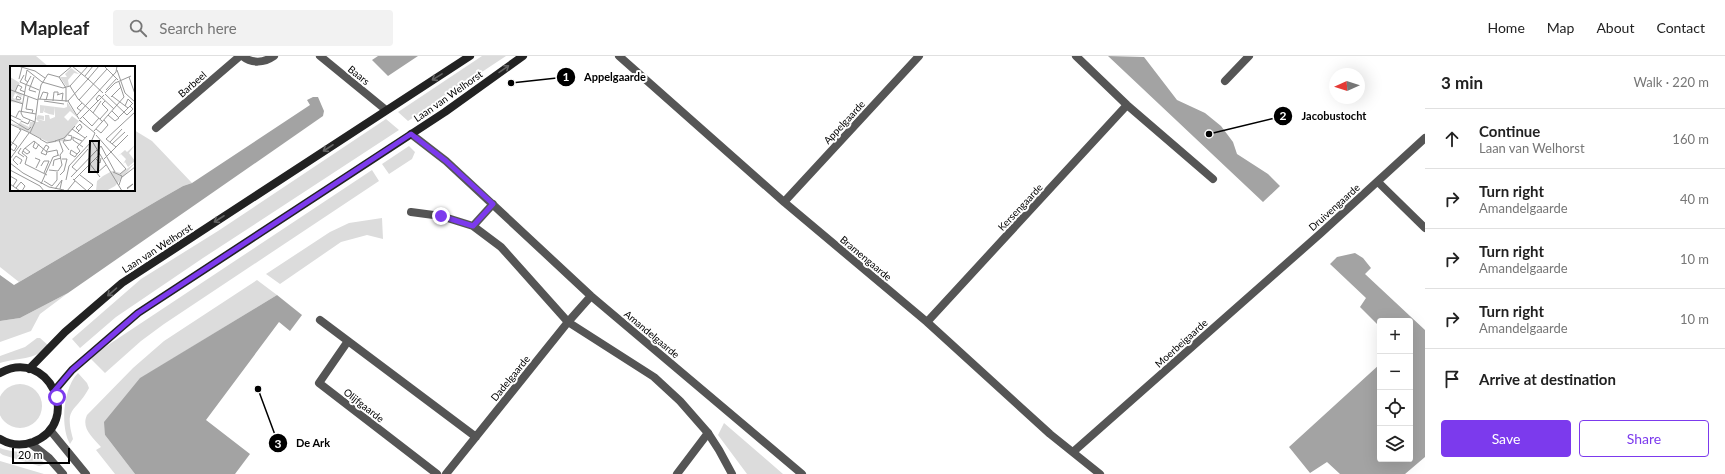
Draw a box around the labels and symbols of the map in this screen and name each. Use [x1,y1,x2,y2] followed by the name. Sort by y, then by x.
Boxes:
[346,63,372,87] street label: Baars
[498,65,509,73] one-way arrow
[10,66,135,191] inset map
[556,66,654,89] callout: Appelgaarde
[175,68,209,100] street label: Barbeel
[411,68,485,124] street label: Laan van Welhorst
[1329,68,1365,104] north arrow
[563,69,570,84] text: 1
[583,70,646,83] text: Appelgaarde
[432,73,443,81] one-way arrow
[821,98,867,146] street label: Appelgaarde
[1273,105,1374,128] callout: Jacobustocht
[1280,108,1287,123] text: 2
[1302,109,1367,122] text: Jacobustocht
[323,144,334,152] one-way arrow
[995,181,1045,233] street label: Kersengaarde
[1306,181,1362,233] street label: Druivengaarde
[432,207,450,225] route end
[214,215,225,223] one-way arrow
[120,221,195,275] street label: Laan van Welhorst
[838,233,894,283] street label: Bramengaarde
[107,287,117,296] one-way arrow
[622,307,682,361] street label: Amandelgaarde
[1152,316,1210,370] street label: Moerbeigaarde
[488,353,532,403] street label: Dadelgaarde
[341,385,387,425] street label: Olijfgaarde
[48,388,66,406] route start
[268,432,339,455] callout: De Ark
[275,436,282,451] text: 3
[296,436,330,449] text: De Ark
[12,446,70,465] scale bar

